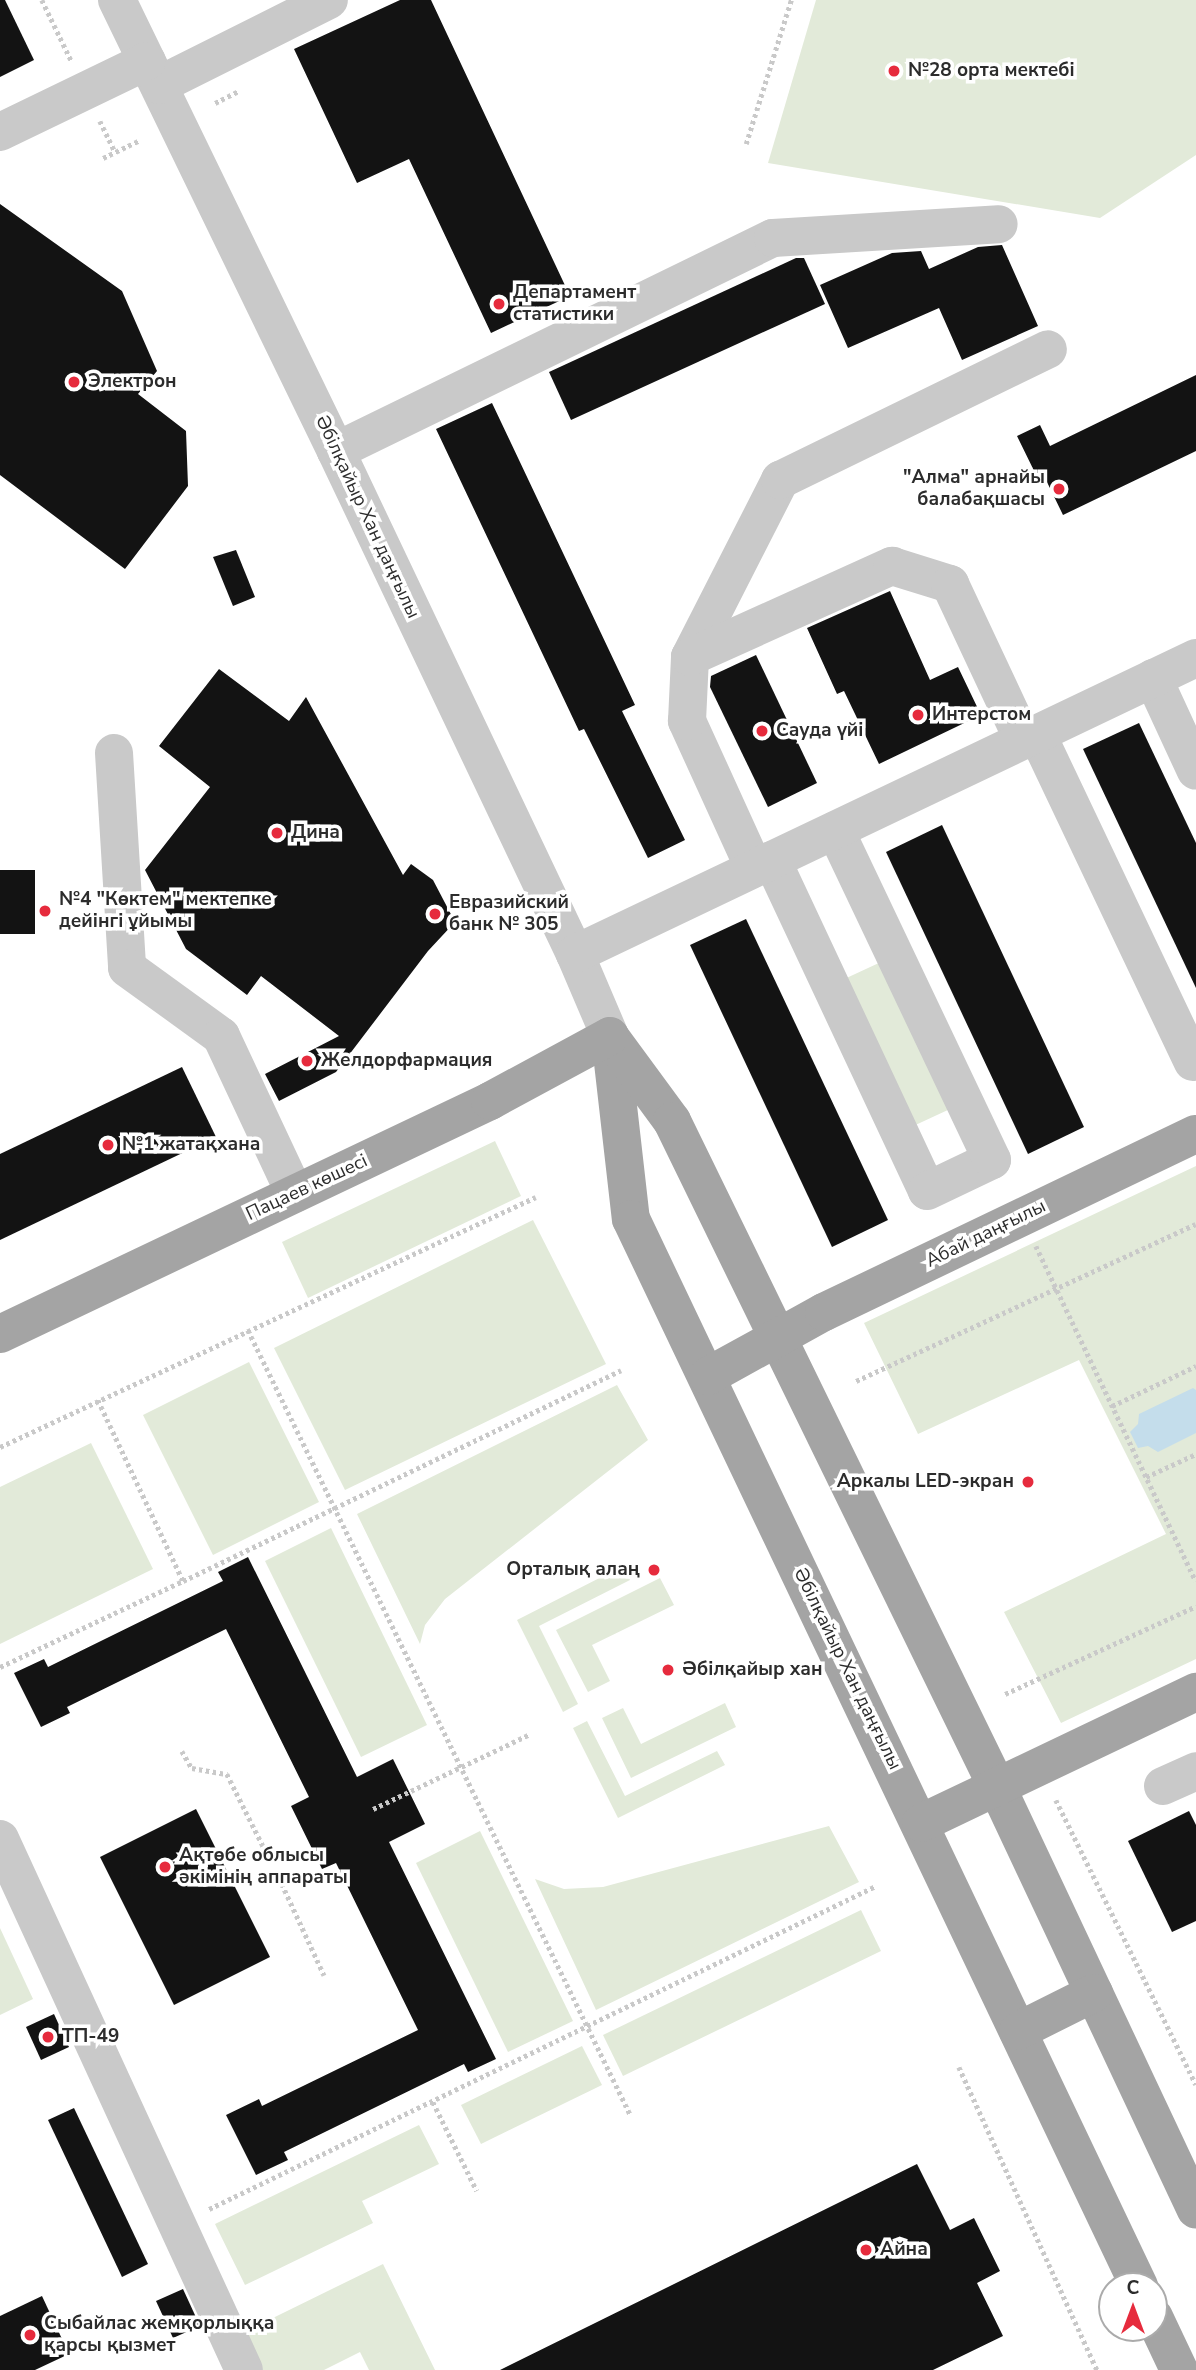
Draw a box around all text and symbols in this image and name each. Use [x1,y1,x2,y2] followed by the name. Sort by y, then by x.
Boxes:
[908,60,1075,82] place label: №28 орта мектебі
[886,63,902,79] marker: №28 орта мектебі
[513,282,636,326] place label: Департамент статистики
[491,296,507,312] marker: Департамент статистики
[88,371,177,393] place label: Электрон
[66,374,82,390] marker: Электрон
[310,412,424,622] street label: Әбілқайыр Хан даңғылы
[903,467,1045,511] place label: "Алма" арнайы балабақшасы
[1051,481,1067,497] marker: "Алма" арнайы балабақшасы
[932,704,1031,726] place label: Интерстом
[910,707,926,723] marker: Интерстом
[776,720,863,742] place label: Сауда үйі
[754,723,770,739] marker: Сауда үйі
[291,822,340,844] place label: Дина
[269,825,285,841] marker: Дина
[59,889,272,933] place label: №4 "Көктем" мектепке дейінгі ұйымы
[449,892,569,936] place label: Евразийский банк № 305
[37,903,53,919] marker: №4 "Көктем" мектепке дейінгі ұйымы
[427,906,443,922] marker: Евразийский банк № 305
[321,1050,493,1072] place label: Желдорфармация
[299,1053,315,1069] marker: Желдорфармация
[122,1134,260,1156] place label: №1 жатақхана
[100,1137,116,1153] marker: №1 жатақхана
[243,1150,371,1226] street label: Пацаев көшесі
[922,1195,1050,1273] street label: Абай даңғылы
[837,1471,1014,1493] place label: Аркалы LED-экран
[1020,1474,1036,1490] marker: Аркалы LED-экран
[506,1559,640,1581] place label: Орталық алаң
[646,1562,662,1578] marker: Орталық алаң
[788,1564,906,1774] street label: Әбілқайыр Хан даңғылы
[682,1659,822,1681] place label: Әбілқайыр хан
[660,1662,676,1678] marker: Әбілқайыр хан
[179,1845,348,1889] place label: Ақтөбе облысы әкімінің аппараты
[157,1859,173,1875] marker: Ақтөбе облысы әкімінің аппараты
[62,2026,119,2048] place label: ТП-49
[40,2029,56,2045] marker: ТП-49
[880,2239,928,2261] place label: Айна
[858,2242,874,2258] marker: Айна
[1098,2272,1168,2342] north arrow
[1127,2275,1139,2301] text: С
[44,2313,274,2357] place label: Сыбайлас жемқорлыққа қарсы қызмет
[22,2327,38,2343] marker: Сыбайлас жемқорлыққа қарсы қызмет

